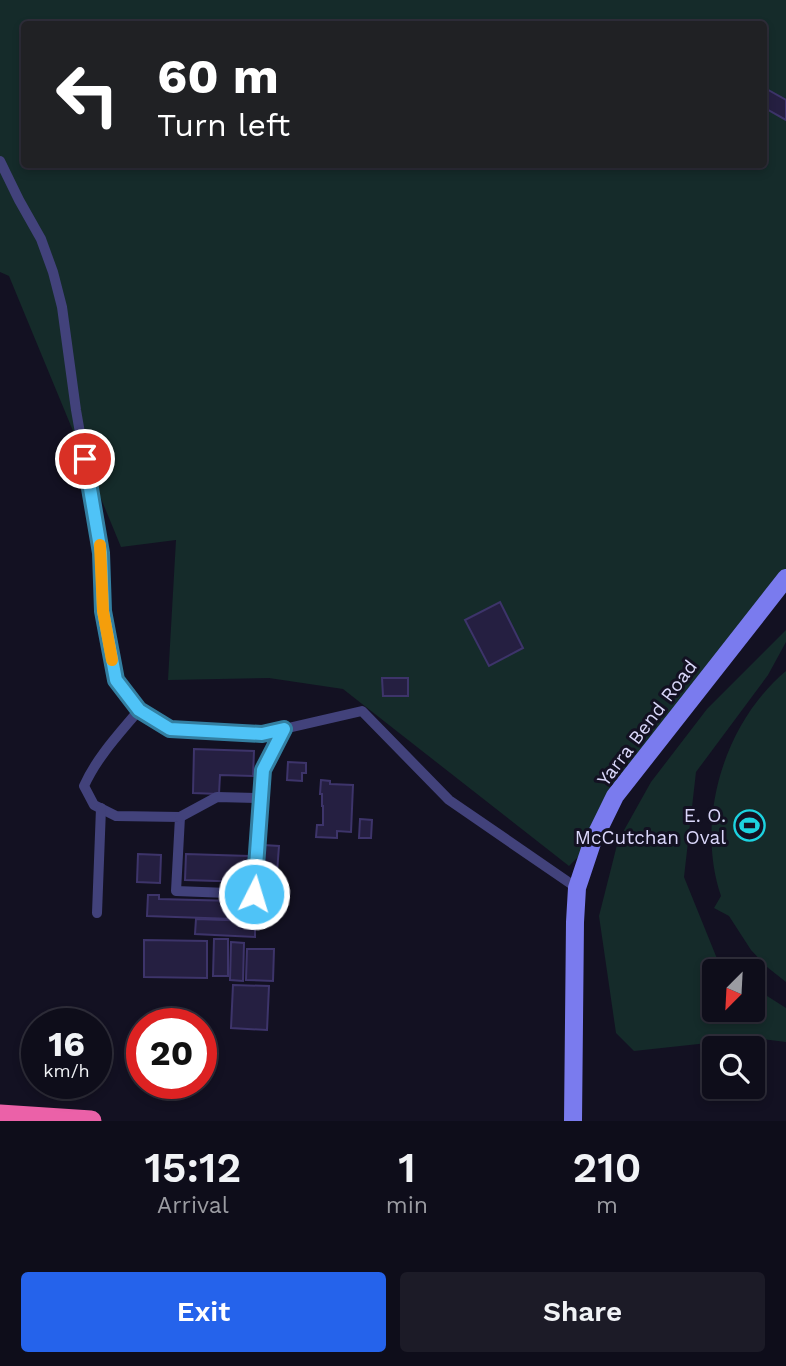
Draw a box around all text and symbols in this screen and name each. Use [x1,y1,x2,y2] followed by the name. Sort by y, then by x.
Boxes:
[157,47,279,105] text: 60 m
[42,49,133,140] icon: left
[157,106,290,144] text: Turn left
[55,429,115,489] pin
[66,440,104,478] icon: arrive
[592,655,702,791] street label: Yarra Bend Road
[575,804,726,849] place label: E. O. McCutchan Oval
[732,809,766,843] sports icon: E. O. McCutchan Oval
[217,857,291,931] position arrow
[702,959,765,1022] north arrow
[702,959,765,1099] map controls
[126,1008,217,1099] speed limit sign: 20
[48,1023,85,1065] text: 16
[702,1036,765,1099] button: search
[43,1060,90,1081] text: km/h
[144,1143,241,1192] text: 15:12
[398,1143,416,1192] text: 1
[573,1143,642,1192] text: 210
[157,1192,229,1219] text: Arrival
[386,1192,428,1219] text: min
[596,1192,618,1219] text: m
[21,1272,386,1352] button: Exit
[400,1272,765,1352] button: Share

